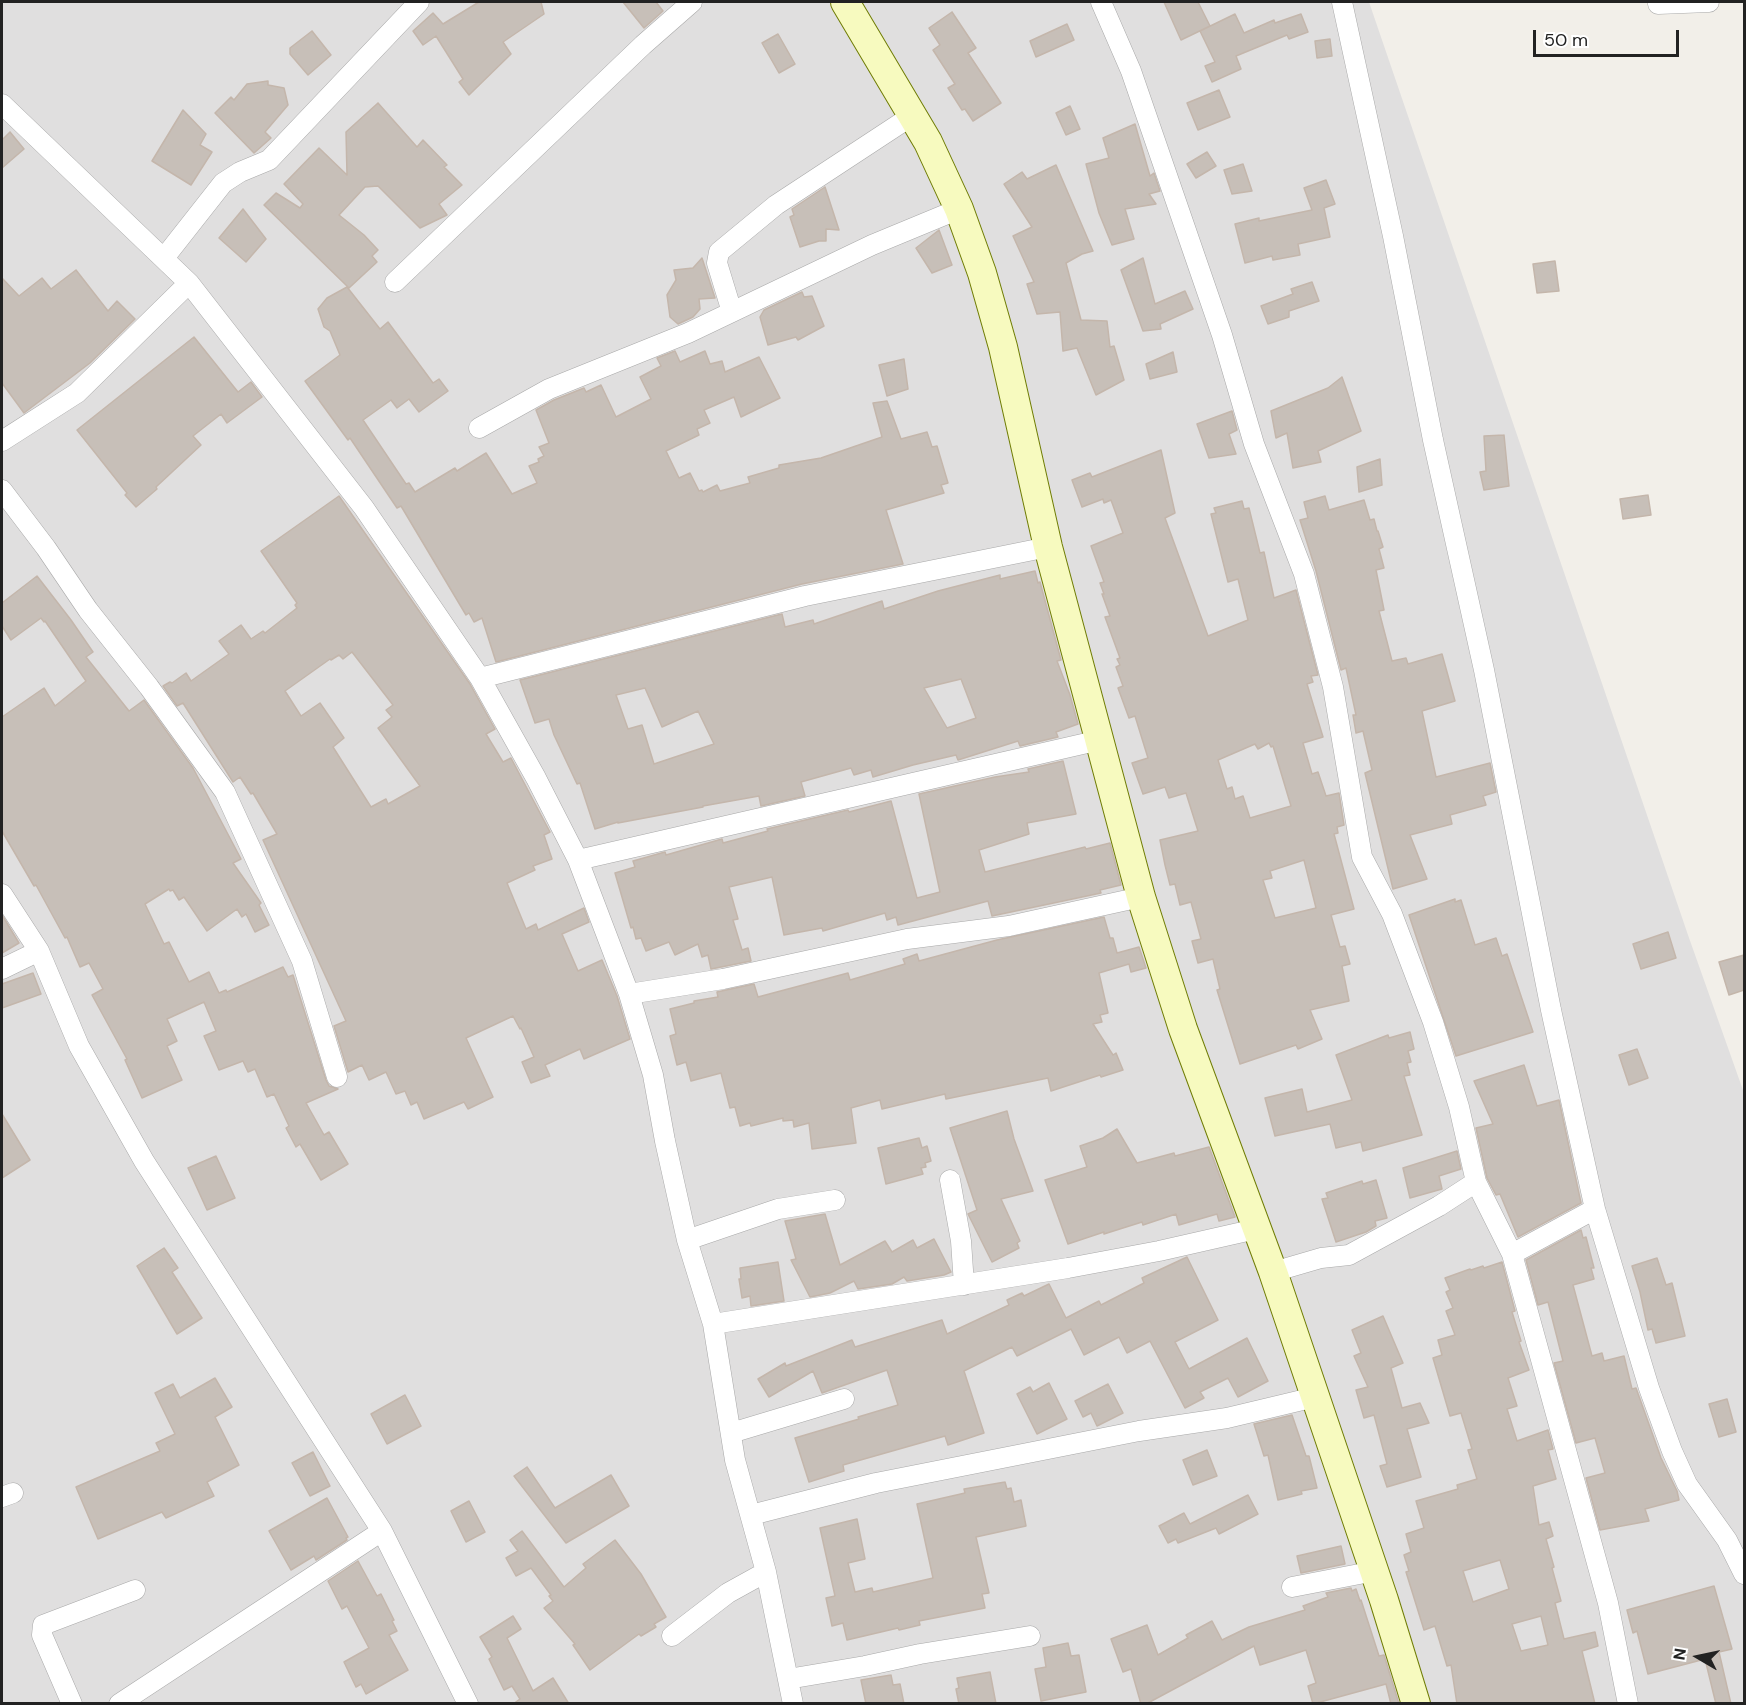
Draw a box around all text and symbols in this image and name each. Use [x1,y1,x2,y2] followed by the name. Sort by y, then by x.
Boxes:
[1536,18,1682,56] scale bar
[1544,28,1588,52] text: 50 m
[1668,1627,1728,1687] north arrow
[1668,1647,1691,1662] text: N

